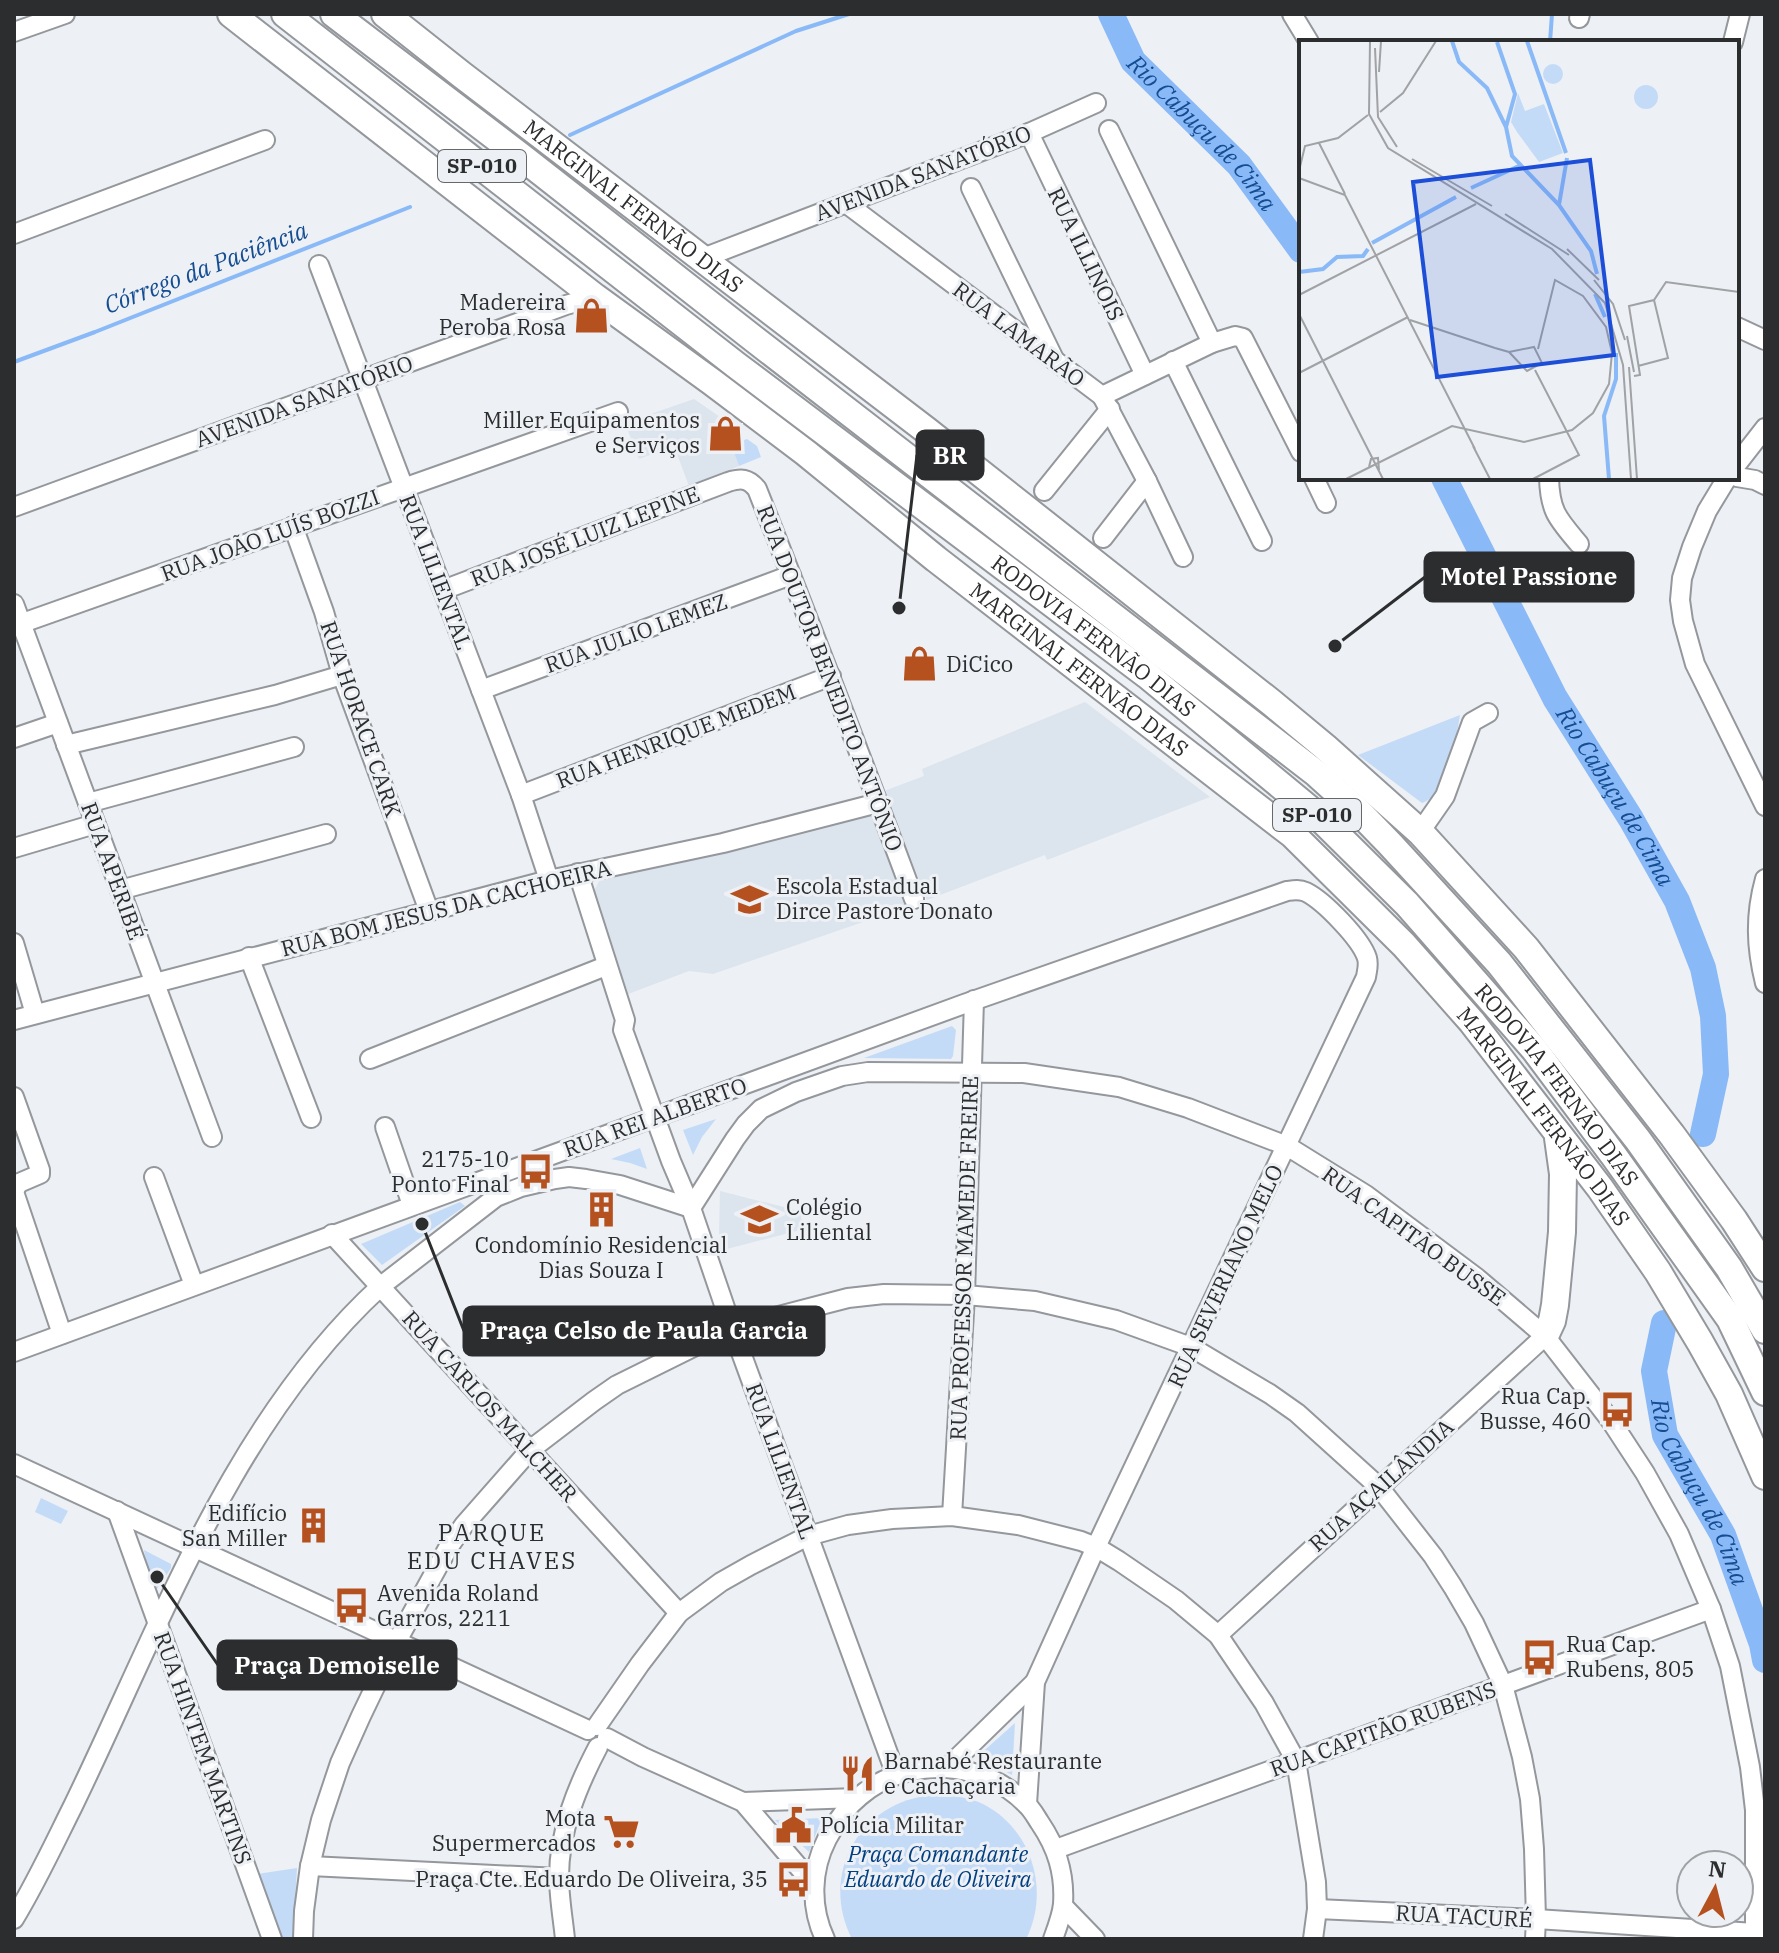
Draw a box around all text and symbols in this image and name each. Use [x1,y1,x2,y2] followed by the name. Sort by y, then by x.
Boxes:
[1299,40,1739,480] inset map
[1120,47,1285,217] water label: Rio Cabuçu de Cima
[518,113,749,299] street label: MARGINAL FERNÃO DIAS
[811,118,1035,227] street label: AVENIDA SANATÓRIO
[438,150,526,182] road number: SP-010
[1042,182,1131,325] street label: RUA ILLINOIS
[99,213,312,321] water label: Córrego da Paciência
[947,274,1091,393] street label: RUA LAMARÃO
[439,287,566,341] place label: Madereira Peroba Rosa
[573,296,611,334] shop icon: Madereira Peroba Rosa
[191,348,417,453] street label: AVENIDA SANATÓRIO
[483,405,700,459] place label: Miller Equipamentos e Serviços
[707,414,745,452] shop icon: Miller Equipamentos e Serviços
[917,431,983,479] callout: BR
[933,439,968,471] text: BR
[466,478,704,593] street label: RUA JOSÉ LUIZ LEPINE
[157,481,383,588] street label: RUA JOÃO LUÍS BOZZI
[394,490,479,654] street label: RUA LILIENTAL
[751,501,910,855] street label: RUA DOUTOR BENEDITO ANTÔNIO
[986,548,1202,723] street label: RODOVIA FERNÃO DIAS
[1425,553,1633,601] callout: Motel Passione
[1441,560,1617,592] text: Motel Passione
[964,576,1195,763] street label: MARGINAL FERNÃO DIAS
[540,586,731,679] street label: RUA JULIO LEMEZ
[314,617,409,821] street label: RUA HORACE CARK
[901,645,939,683] shop icon: DiCico
[946,649,1013,678] place label: DiCico
[552,676,800,795] street label: RUA HENRIQUE MEDEM
[1549,699,1683,892] water label: Rio Cabuçu de Cima
[75,798,152,944] street label: RUA APERIBÉ
[1273,799,1361,831] road number: SP-010
[278,852,614,963] street label: RUA BOM JESUS DA CACHOEIRA
[776,871,993,925] place label: Escola Estadual Dirce Pastore Donato
[731,880,769,918] school or university icon: Escola Estadual Dirce Pastore Donato
[1469,977,1646,1191] street label: RODOVIA FERNÃO DIAS
[1451,1000,1637,1232] street label: MARGINAL FERNÃO DIAS
[559,1070,751,1163] street label: RUA REI ALBERTO
[943,1075,984,1441] street label: RUA PROFESSOR MAMEDE FREIRE
[391,1144,509,1198] place label: 2175-10 Ponto Final
[516,1153,554,1191] bus stop icon: 2175-10 Ponto Final
[1160,1159,1289,1392] street label: RUA SEVERIANO MELO
[1317,1159,1512,1312] street label: RUA CAPITÃO BUSSE
[582,1190,620,1228] building icon: Condomínio Residencial Dias Souza I
[786,1192,872,1246] place label: Colégio Liliental
[741,1201,779,1239] school or university icon: Colégio Liliental
[475,1230,727,1284] place label: Condomínio Residencial Dias Souza I
[397,1304,584,1508] street label: RUA CARLOS MALCHER
[464,1307,824,1355] callout: Praça Celso de Paula Garcia
[480,1314,808,1346] text: Praça Celso de Paula Garcia
[740,1379,823,1543] street label: RUA LILIENTAL
[1480,1381,1591,1435] place label: Rua Cap. Busse, 460
[1598,1390,1636,1428] bus stop icon: Rua Cap. Busse, 460
[1644,1395,1757,1590] water label: Rio Cabuçu de Cima
[1302,1412,1459,1557] street label: RUA AÇAILÂNDIA
[182,1498,287,1552] place label: Edifício San Miller
[294,1507,332,1545] building icon: Edifício San Miller
[407,1516,577,1576] district label: PARQUE EDU CHAVES
[377,1578,539,1632] place label: Avenida Roland Garros, 2211
[332,1587,370,1625] bus stop icon: Avenida Roland Garros, 2211
[148,1627,259,1868] street label: RUA HINTEM MARTINS
[1566,1629,1694,1683] place label: Rua Cap. Rubens, 805
[1521,1638,1559,1676] bus stop icon: Rua Cap. Rubens, 805
[218,1641,456,1689] callout: Praça Demoiselle
[234,1649,440,1681] text: Praça Demoiselle
[1266,1674,1500,1783] street label: RUA CAPITÃO RUBENS
[884,1746,1102,1800] place label: Barnabé Restaurante e Cachaçaria
[839,1755,877,1793] restaurant icon: Barnabé Restaurante e Cachaçaria
[432,1803,596,1857] place label: Mota Supermercados
[775,1806,813,1844] public building icon: Polícia Militar
[820,1810,964,1839] place label: Polícia Militar
[603,1812,641,1850] supermarket icon: Mota Supermercados
[843,1839,1032,1893] park label: Praça Comandante Eduardo de Oliveira
[1675,1849,1755,1929] north arrow
[1707,1853,1728,1884] text: N
[775,1860,813,1898] bus stop icon: Praça Cte. Eduardo De Oliveira, 35
[415,1864,768,1893] place label: Praça Cte. Eduardo De Oliveira, 35
[1395,1897,1533,1934] street label: RUA TACURÉ

